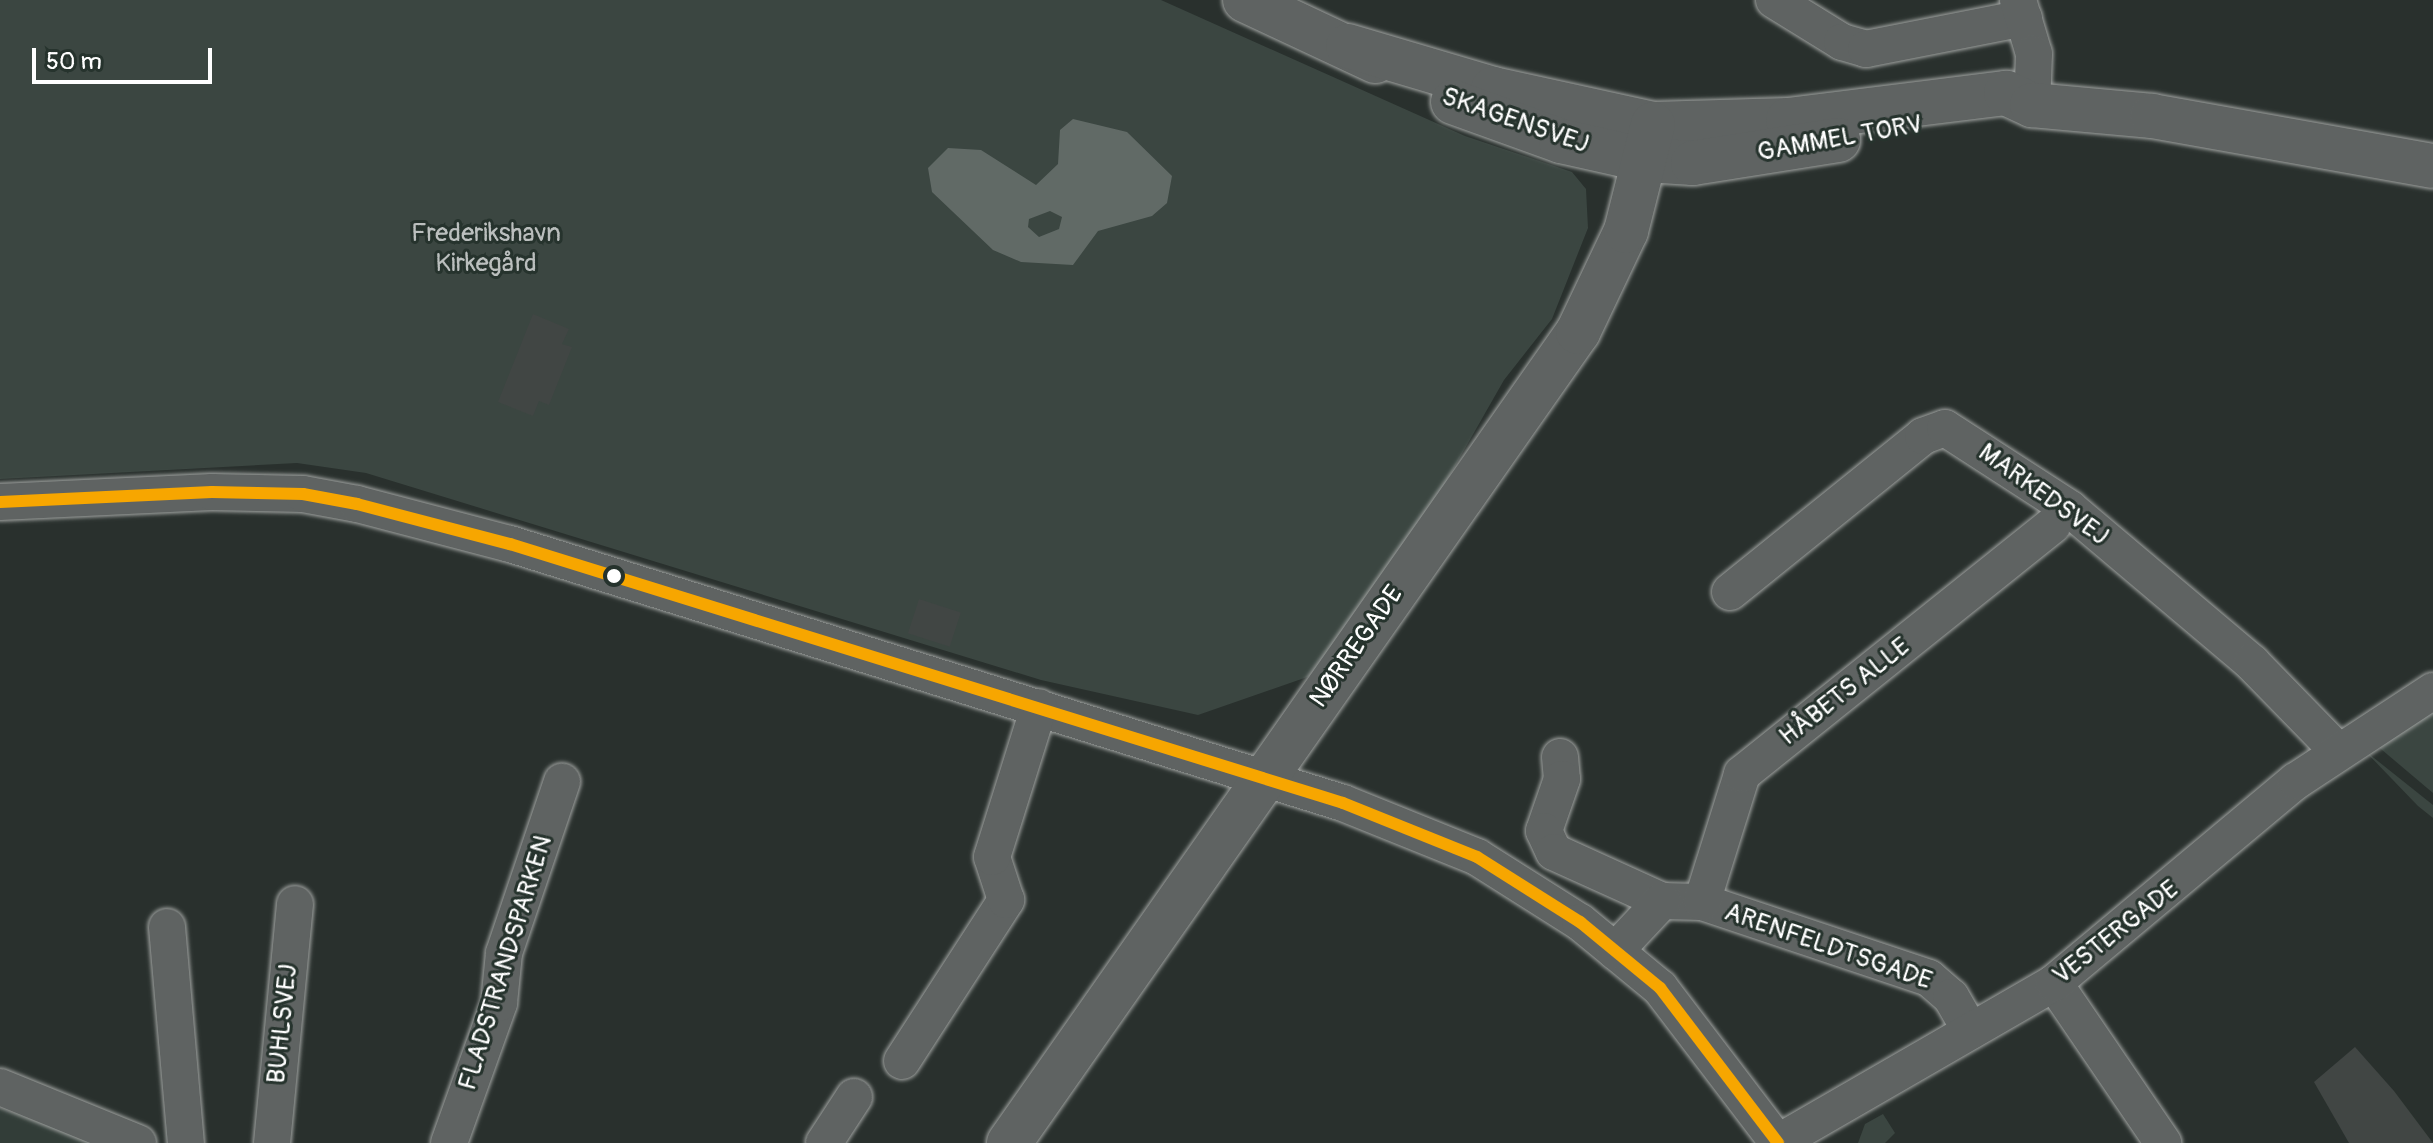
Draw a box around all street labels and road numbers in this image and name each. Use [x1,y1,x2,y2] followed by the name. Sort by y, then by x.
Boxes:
[1437,81,1593,161] street label: SKAGENSVEJ
[1755,109,1925,169] street label: GAMMEL TORV
[1972,437,2114,553] street label: MARKEDSVEJ
[1304,580,1410,714] street label: NØRREGADE
[1773,631,1917,753] street label: HÅBETS ALLE
[452,832,560,1094] street label: FLADSTRANDSPARKEN
[2047,874,2185,992] street label: VESTERGADE
[1720,897,1936,997] street label: ARENFELDTSGADE
[261,963,305,1085] street label: BUHLSVEJ

